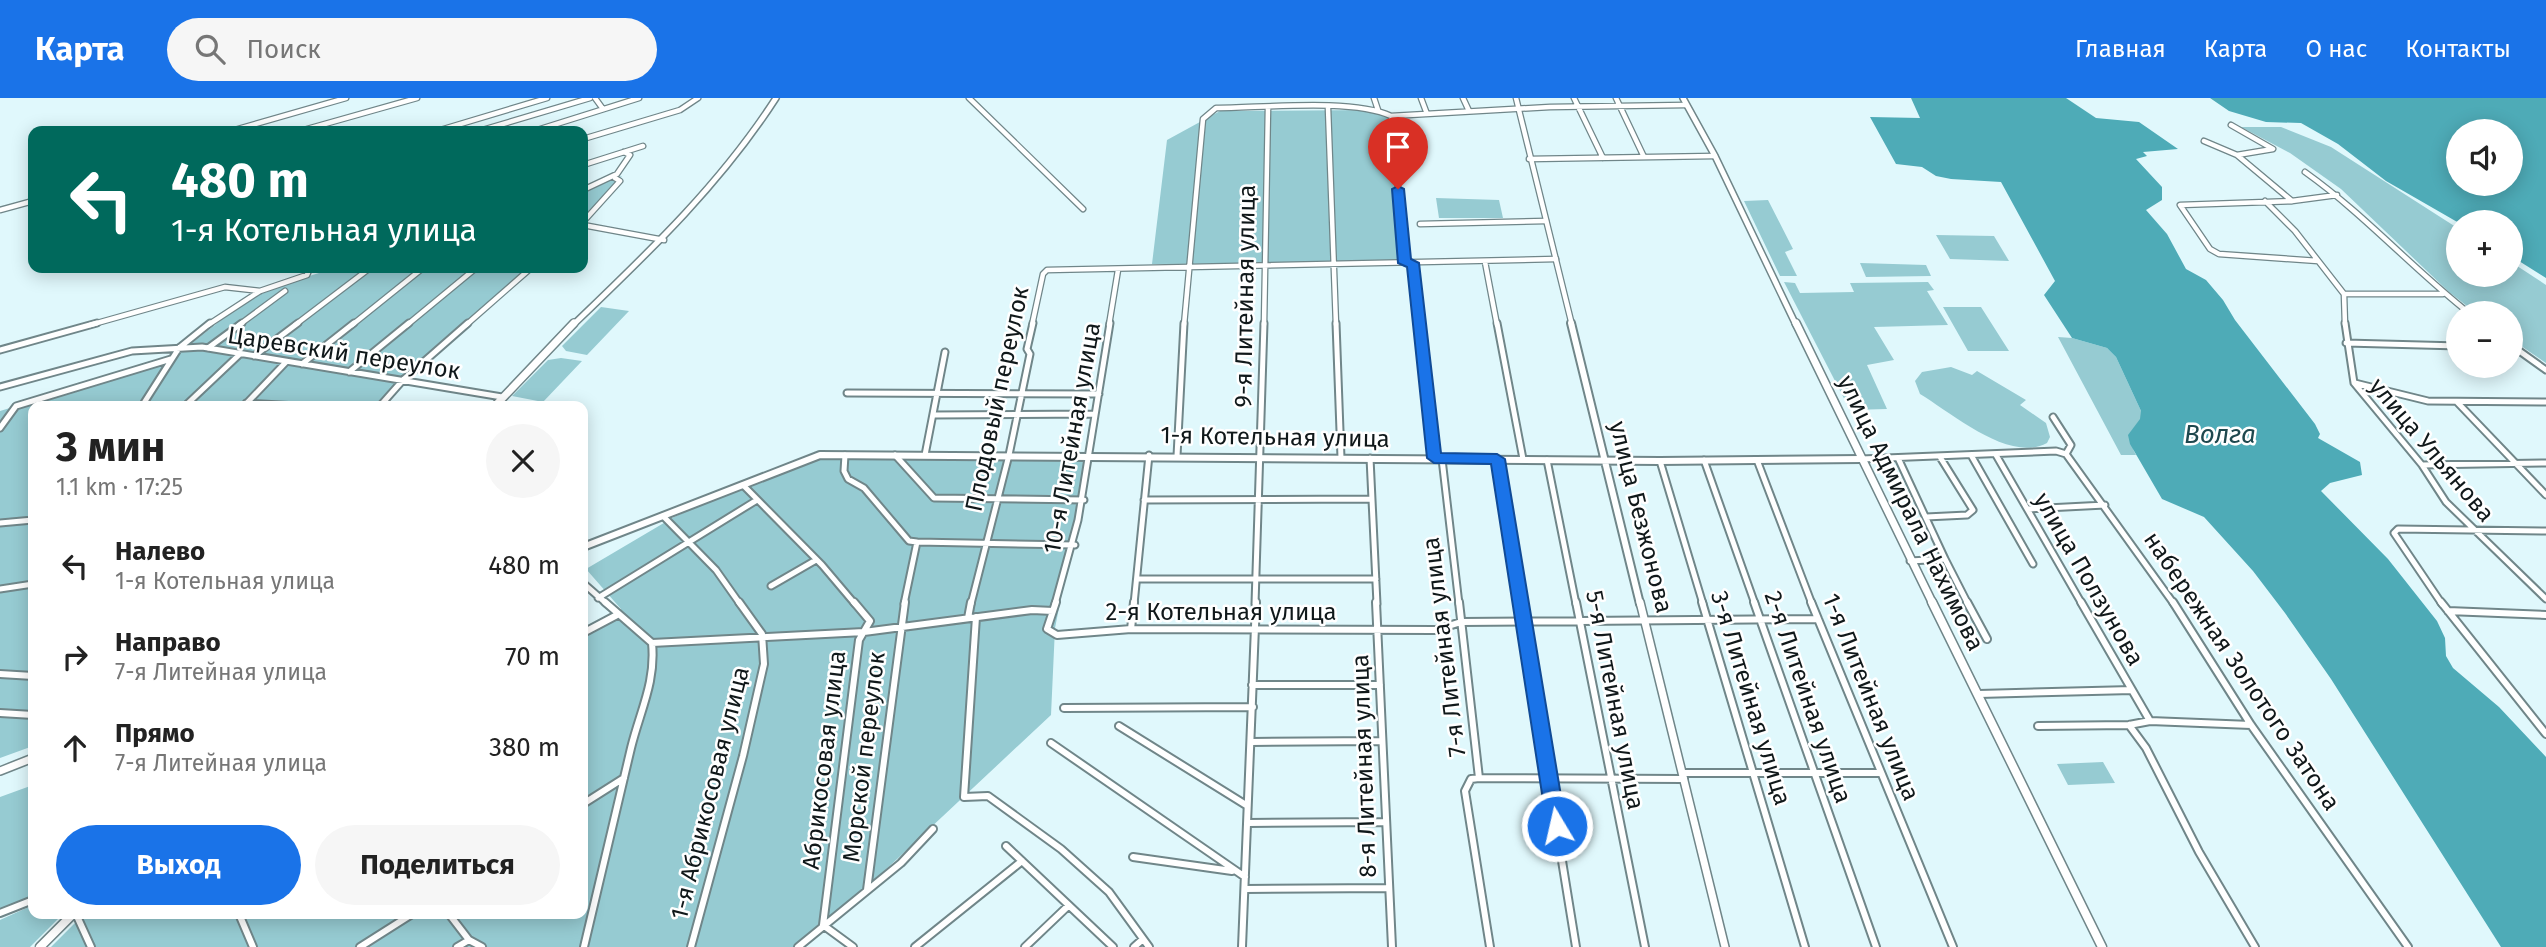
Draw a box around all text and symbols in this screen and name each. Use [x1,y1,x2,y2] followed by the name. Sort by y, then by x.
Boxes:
[167,18,657,81] search box
[35,29,125,69] text: Карта
[191,30,229,68] icon: search
[247,34,321,65] text: Поиск
[2075,35,2166,63] text: Главная
[2204,35,2267,63] text: Карта
[2305,35,2367,63] text: О нас
[2405,35,2511,63] text: Контакты
[1368,117,1428,189] pin
[2446,119,2523,378] map controls
[2446,119,2523,196] button: sound
[1379,128,1417,166] icon: arrive
[171,151,309,210] text: 480 m
[56,154,147,245] icon: left
[1229,184,1261,408] street label: 9-я Литейная улица
[2446,210,2523,287] button: +
[171,211,477,249] text: 1-я Котельная улица
[959,283,1035,514] street label: Плодовый переулок
[2446,301,2523,378] button: −
[1038,320,1106,556] street label: 10-я Литейная улица
[226,321,463,385] street label: Царевский переулок
[1832,371,1990,655] street label: улица Адмирала Нахимова
[2364,372,2500,528] street label: улица Ульянова
[1604,418,1678,616] street label: улица Безжонова
[2184,419,2256,450] water label: Волга
[1160,421,1390,453] street label: 1-я Котельная улица
[56,422,165,472] text: 3 мин
[486,424,560,498] button: close
[56,473,183,501] text: 1.1 km · 17:25
[2028,488,2150,670] street label: улица Ползунова
[2138,526,2346,816] street label: набережная Золотого Затона
[115,536,205,567] text: Налево
[1417,536,1471,758] street label: 7-я Литейная улица
[56,547,94,585] icon: left
[488,550,560,581] text: 480 m
[115,567,335,595] text: 1-я Котельная улица
[1759,587,1857,807] street label: 2-я Литейная улица
[1580,588,1650,812] street label: 5-я Литейная улица
[1705,588,1797,808] street label: 3-я Литейная улица
[1817,589,1925,805] street label: 1-я Литейная улица
[1106,598,1337,626] street label: 2-я Котельная улица
[115,627,221,658] text: Направо
[56,638,94,676] icon: right
[505,641,560,672] text: 70 m
[797,649,851,871] street label: Абрикосовая улица
[837,650,891,864] street label: Морской переулок
[1346,654,1382,878] street label: 8-я Литейная улица
[115,658,327,686] text: 7-я Литейная улица
[665,664,755,922] street label: 1-я Абрикосовая улица
[115,718,195,749] text: Прямо
[56,729,94,767] icon: ahead
[489,732,560,763] text: 380 m
[115,749,327,777] text: 7-я Литейная улица
[1520,789,1594,863] position arrow
[56,825,301,905] button: Выход
[315,825,560,905] button: Поделиться

